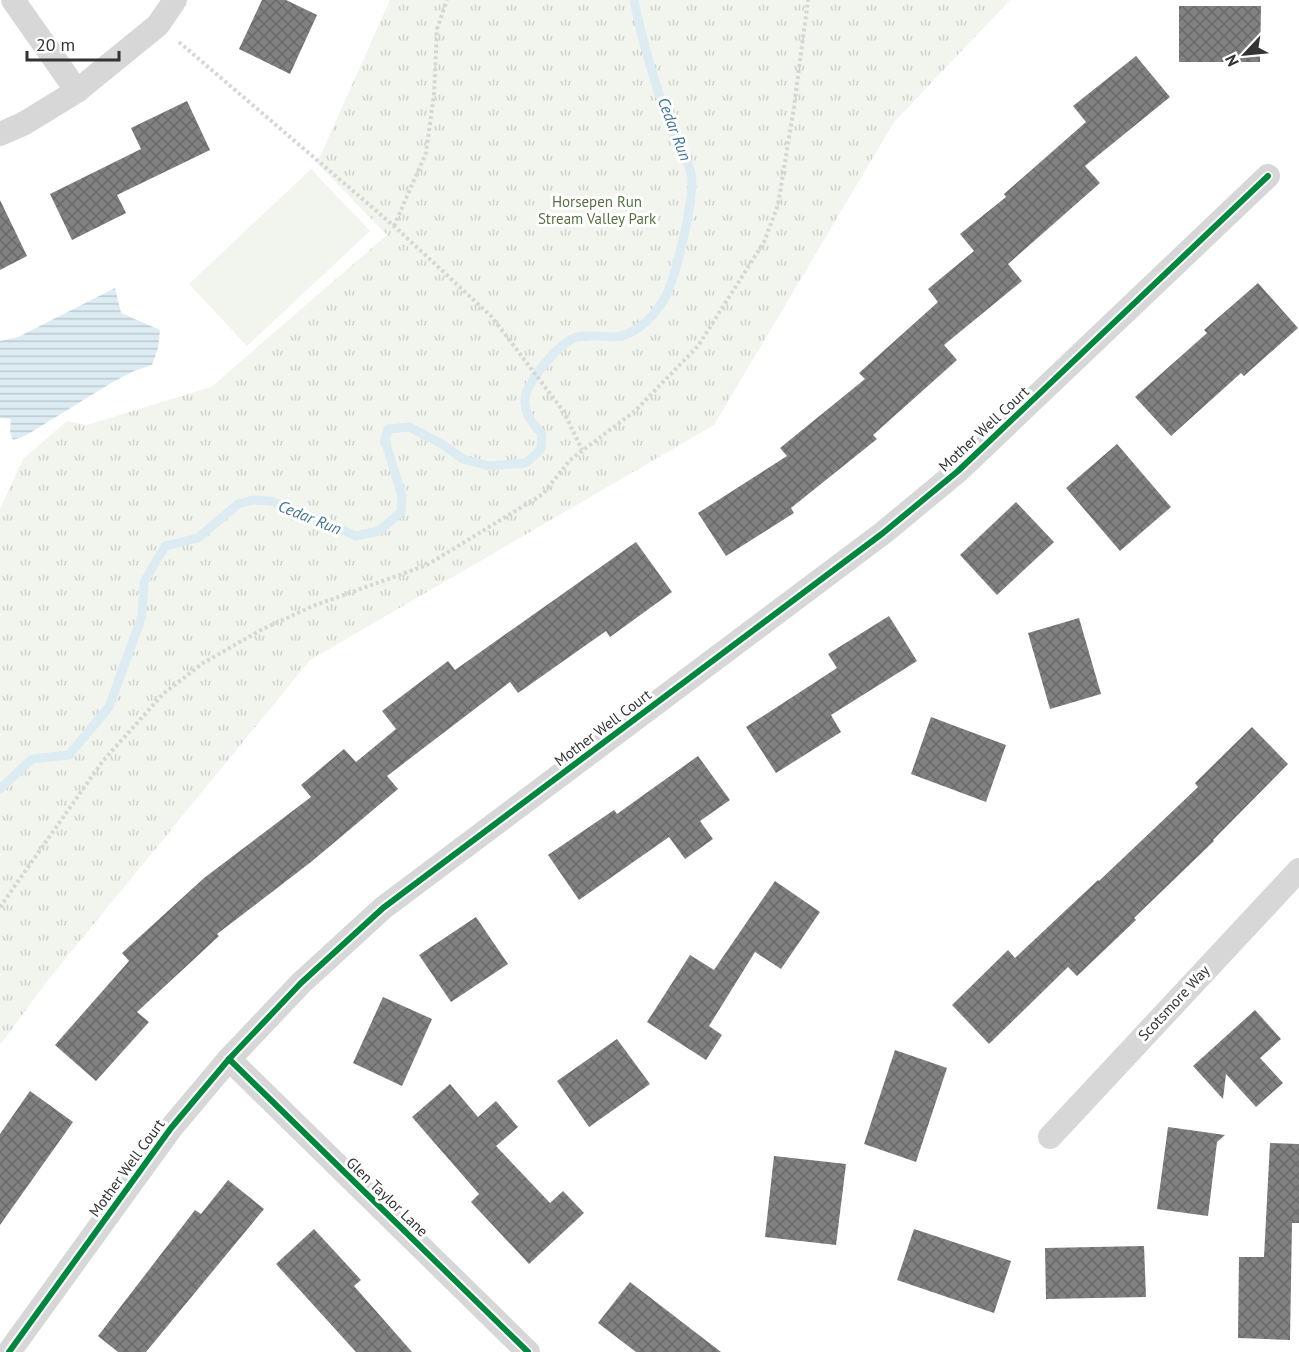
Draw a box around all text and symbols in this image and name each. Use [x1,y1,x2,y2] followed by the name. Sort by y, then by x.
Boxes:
[27,24,118,62] scale bar
[1215,24,1275,84] north arrow
[36,33,75,56] text: 20 m
[1220,51,1243,70] text: N
[654,95,696,163] water label: Cedar Run
[538,192,657,228] park label: Horsepen Run Stream Valley Park
[935,382,1033,475] street label: Mother Well Court
[276,495,344,539] water label: Cedar Run
[550,685,655,770] street label: Mother Well Court
[1134,961,1214,1045] street label: Scotsmore Way
[85,1115,169,1220] street label: Mother Well Court
[342,1153,432,1240] street label: Glen Taylor Lane

